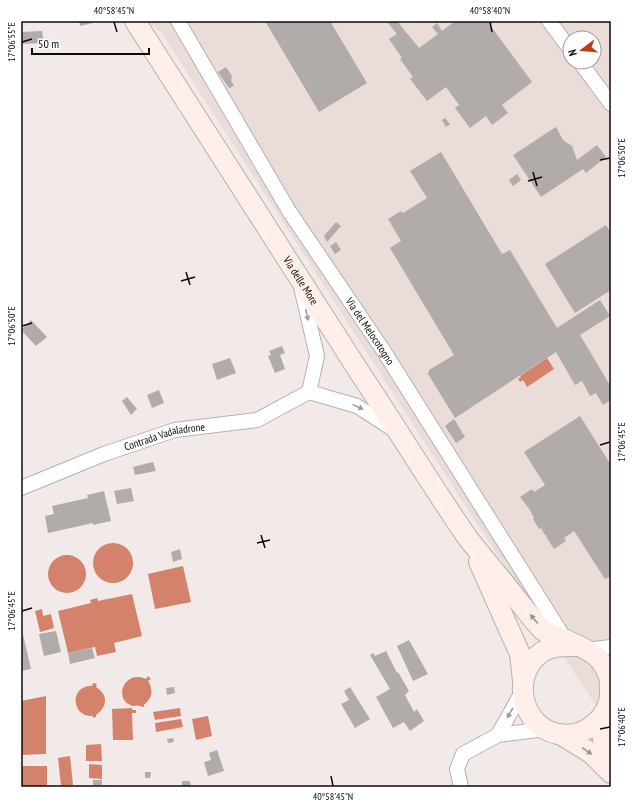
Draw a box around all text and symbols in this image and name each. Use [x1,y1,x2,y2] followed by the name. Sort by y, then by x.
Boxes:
[94,4,134,17] text: 40°58'45"N
[470,4,510,17] text: 40°58'40"N
[5,22,18,62] text: 17°06'55"E
[32,30,149,56] scale bar
[562,30,602,70] north arrow
[38,36,59,51] text: 50 m
[565,48,580,58] text: N
[615,138,628,178] text: 17°06'50"E
[280,253,322,308] street label: Via delle More
[342,294,398,368] street label: Via del Melocotogno
[5,306,18,346] text: 17°06'50"E
[305,309,311,322] one-way arrow
[352,404,364,411] one-way arrow
[122,419,206,454] street label: Contrada Vadaladrone
[615,422,628,462] text: 17°06'45"E
[5,591,18,631] text: 17°06'45"E
[529,614,538,624] one-way arrow
[507,707,514,719] one-way arrow
[615,707,628,747] text: 17°06'40"E
[582,747,593,755] one-way arrow
[313,790,353,803] text: 40°58'45"N

